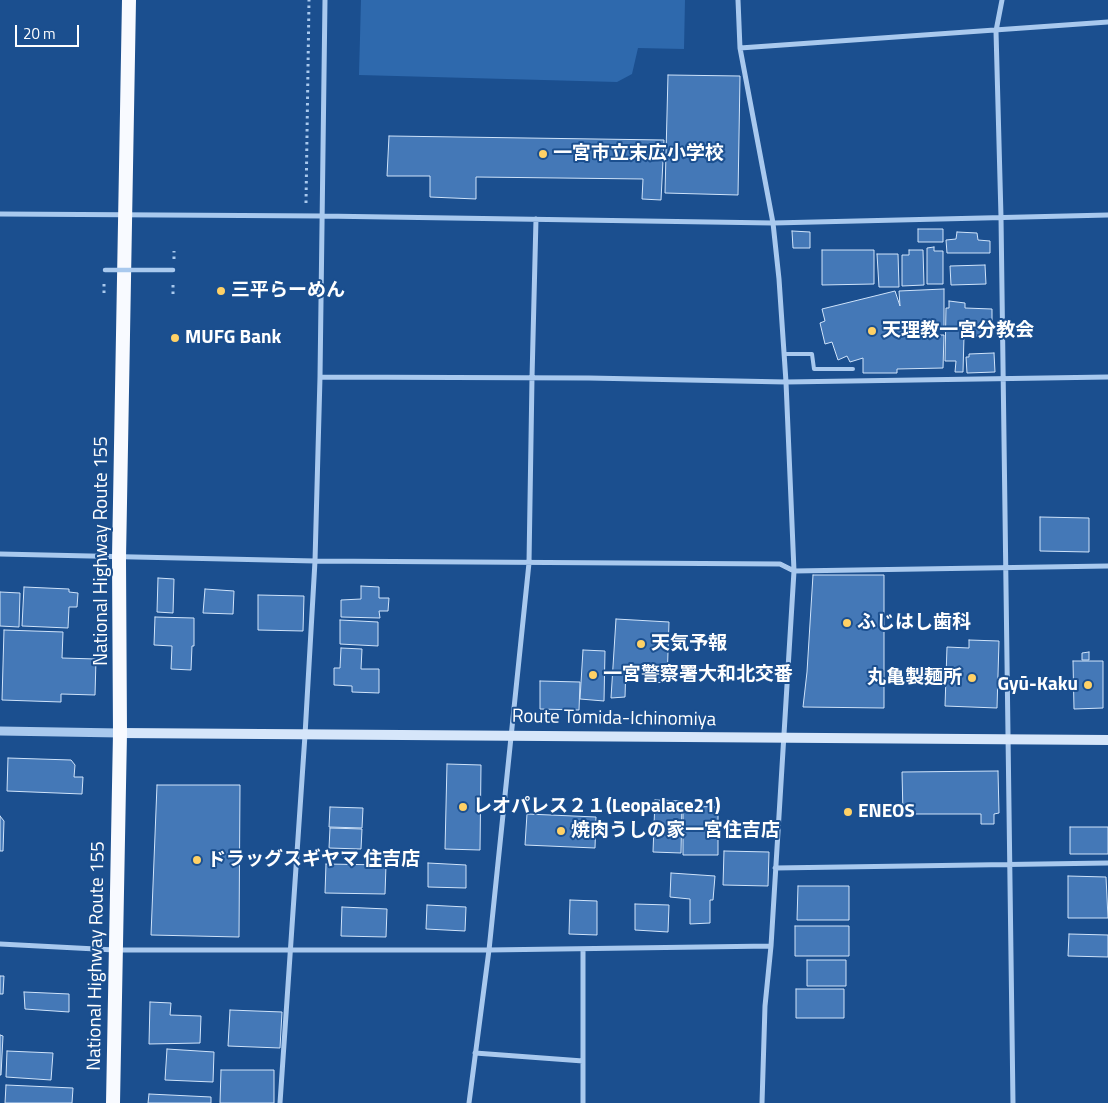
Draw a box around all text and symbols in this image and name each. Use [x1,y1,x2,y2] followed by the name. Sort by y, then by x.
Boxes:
[18,15,81,47] scale bar
[23,22,56,45] text: 20 m
[553,143,724,165] place label: 一宮市立末広小学校
[537,148,549,160] marker: 一宮市立末広小学校
[231,280,345,302] place label: 三平らーめん
[215,285,227,297] marker: 三平らーめん
[882,320,1034,342] place label: 天理教一宮分教会
[866,325,878,337] marker: 天理教一宮分教会
[185,327,281,349] place label: MUFG Bank
[169,332,181,344] marker: MUFG Bank
[91,436,113,666] street label: National Highway Route 155
[857,612,971,634] place label: ふじはし歯科
[841,617,853,629] marker: ふじはし歯科
[651,633,727,655] place label: 天気予報
[635,638,647,650] marker: 天気予報
[603,664,793,686] place label: 一宮警察署大和北交番
[867,667,962,689] place label: 丸亀製麺所
[587,669,599,681] marker: 一宮警察署大和北交番
[966,672,978,684] marker: 丸亀製麺所
[998,674,1078,696] place label: Gyū-Kaku
[1082,679,1094,691] marker: Gyū-Kaku
[512,706,716,732] street label: Route Tomida-Ichinomiya
[473,796,721,818] place label: レオパレス２１(Leopalace21)
[457,801,469,813] marker: レオパレス２１(Leopalace21)
[858,801,915,823] place label: ENEOS
[842,806,854,818] marker: ENEOS
[571,820,780,842] place label: 焼肉うしの家一宮住吉店
[555,825,567,837] marker: 焼肉うしの家一宮住吉店
[84,841,110,1071] street label: National Highway Route 155
[207,849,420,871] place label: ドラッグスギヤマ 住吉店
[191,854,203,866] marker: ドラッグスギヤマ 住吉店

